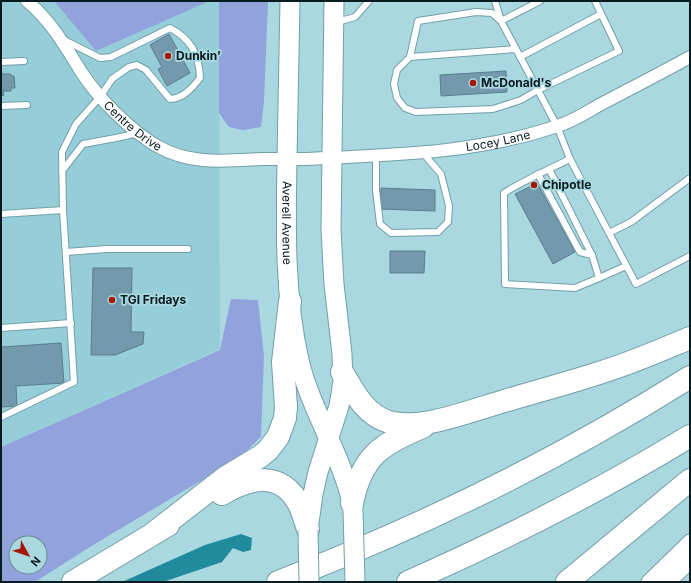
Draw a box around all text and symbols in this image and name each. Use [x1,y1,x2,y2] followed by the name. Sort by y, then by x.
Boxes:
[176,48,221,63] place label: Dunkin'
[163,51,173,61] marker: Dunkin'
[481,75,551,90] place label: McDonald's
[468,78,478,88] marker: McDonald's
[101,97,165,154] street label: Centre Drive
[465,127,532,154] street label: Locey Lane
[542,177,591,192] place label: Chipotle
[529,180,539,190] marker: Chipotle
[279,181,295,265] street label: Averell Avenue
[120,292,186,307] place label: TGI Fridays
[107,295,117,305] marker: TGI Fridays
[8,535,48,575] north arrow
[28,554,44,569] text: N

